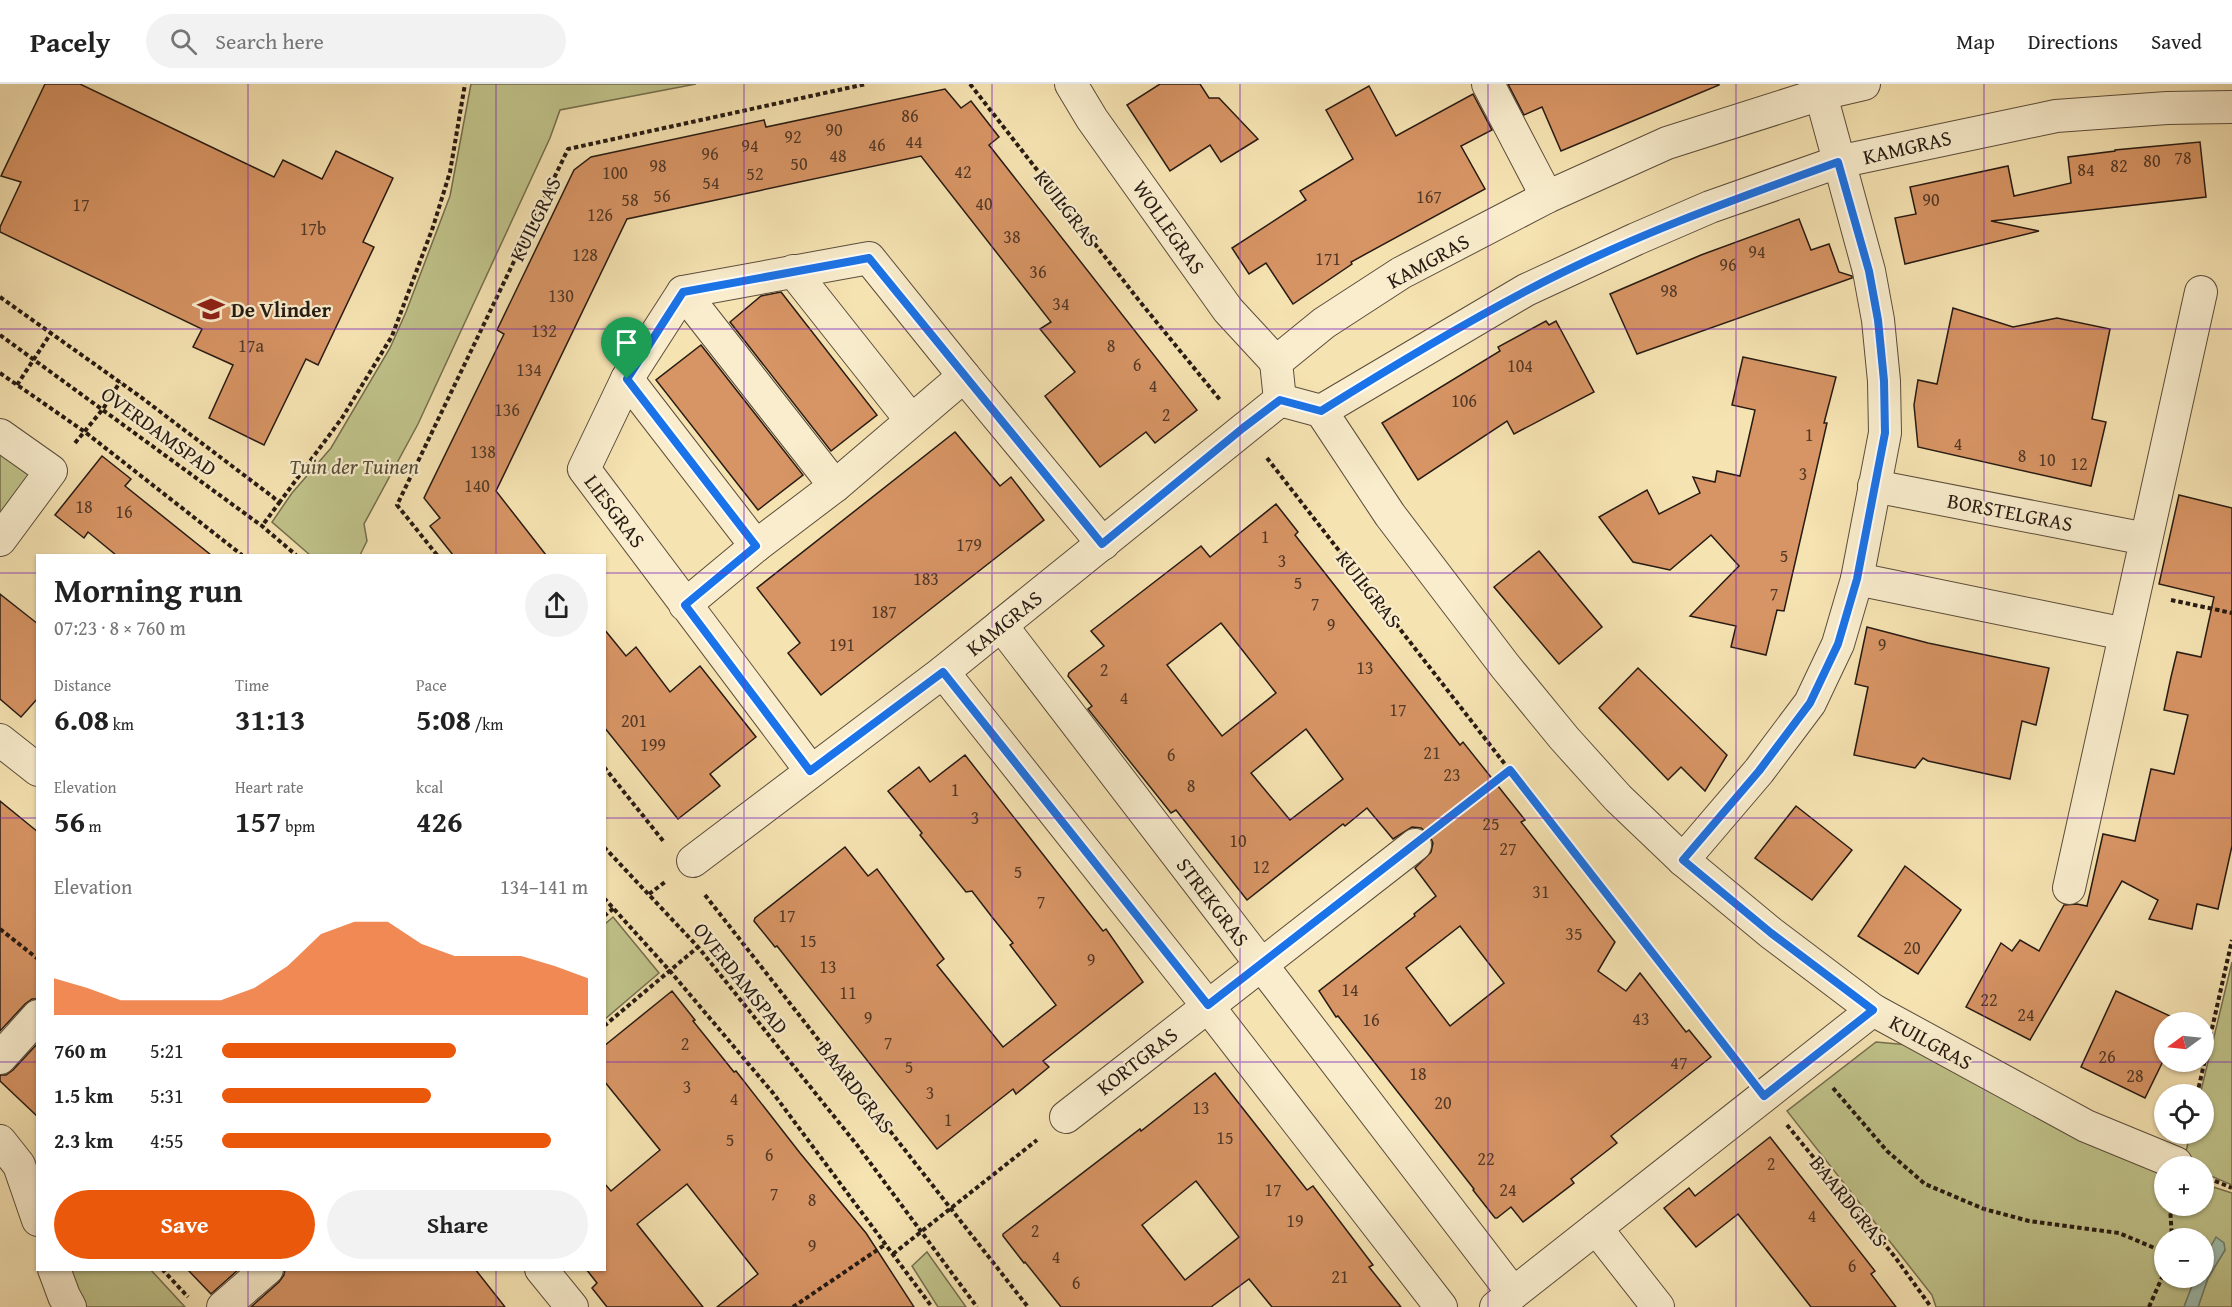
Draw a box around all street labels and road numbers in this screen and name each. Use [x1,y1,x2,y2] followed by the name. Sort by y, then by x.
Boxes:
[1860,122,1954,172] street label: KAMGRAS
[1027,163,1107,253] street label: KUILGRAS
[501,172,569,266] street label: KUILGRAS
[1125,174,1213,280] street label: WOLLEGRAS
[1381,226,1475,296] street label: KAMGRAS
[95,378,223,484] street label: OVERDAMSPAD
[577,468,653,554] street label: LIESGRAS
[1945,485,2075,539] street label: BORSTELGRAS
[1329,544,1409,634] street label: KUILGRAS
[959,583,1049,663] street label: KAMGRAS
[1169,851,1257,953] street label: STREKGRAS
[686,915,796,1041] street label: OVERDAMSPAD
[1884,1007,1978,1077] street label: KUILGRAS
[1090,1019,1184,1103] street label: KORTGRAS
[810,1034,902,1140] street label: BAARDGRAS
[1802,1149,1896,1253] street label: BAARDGRAS

